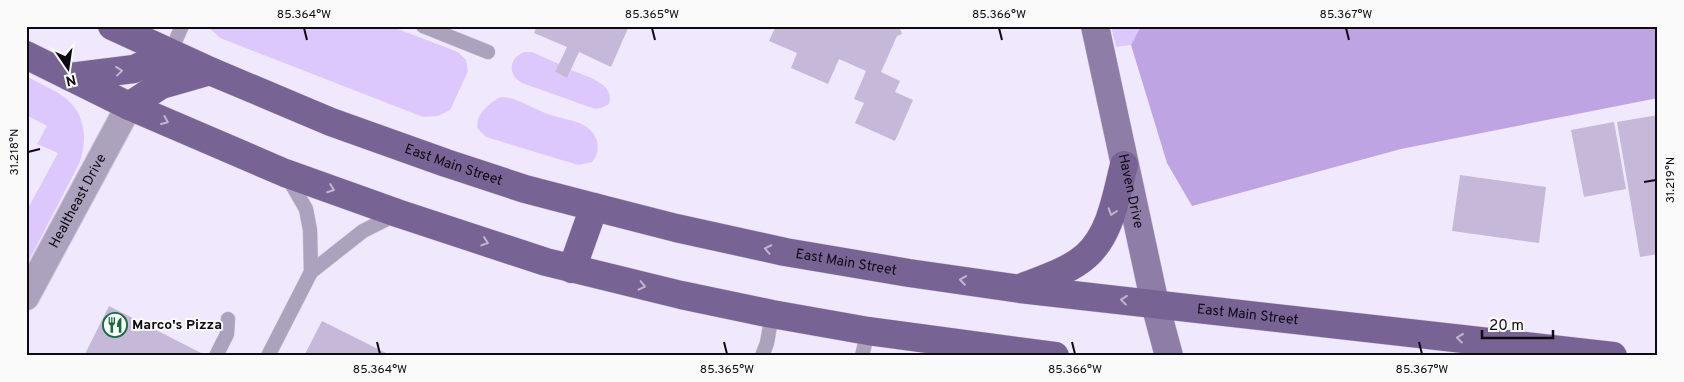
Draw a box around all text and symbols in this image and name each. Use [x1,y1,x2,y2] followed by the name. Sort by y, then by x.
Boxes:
[277,7,331,23] text: 85.364°W
[625,7,679,23] text: 85.365°W
[972,7,1026,23] text: 85.366°W
[1320,7,1372,23] text: 85.367°W
[42,42,92,92] north arrow
[115,66,123,77] one-way arrow
[64,70,77,89] text: N
[160,115,169,126] one-way arrow
[7,129,23,175] text: 31.218°N
[402,140,505,189] street label: East Main Street
[45,151,110,251] street label: Healtheast Drive
[1114,152,1147,230] street label: Haven Drive
[1663,157,1679,203] text: 31.219°N
[327,183,335,193] one-way arrow
[1107,207,1117,216] one-way arrow
[480,236,489,246] one-way arrow
[764,244,773,255] one-way arrow
[794,245,898,279] street label: East Main Street
[959,276,967,286] one-way arrow
[637,280,646,291] one-way arrow
[1120,295,1128,306] one-way arrow
[1196,301,1299,329] street label: East Main Street
[1482,307,1553,339] scale bar
[102,312,128,338] restaurant icon: Marco's Pizza
[132,317,222,334] place label: Marco's Pizza
[1489,317,1524,336] text: 20 m
[1455,333,1463,344] one-way arrow
[353,362,407,378] text: 85.364°W
[700,362,754,378] text: 85.365°W
[1048,362,1102,378] text: 85.366°W
[1396,362,1448,378] text: 85.367°W

